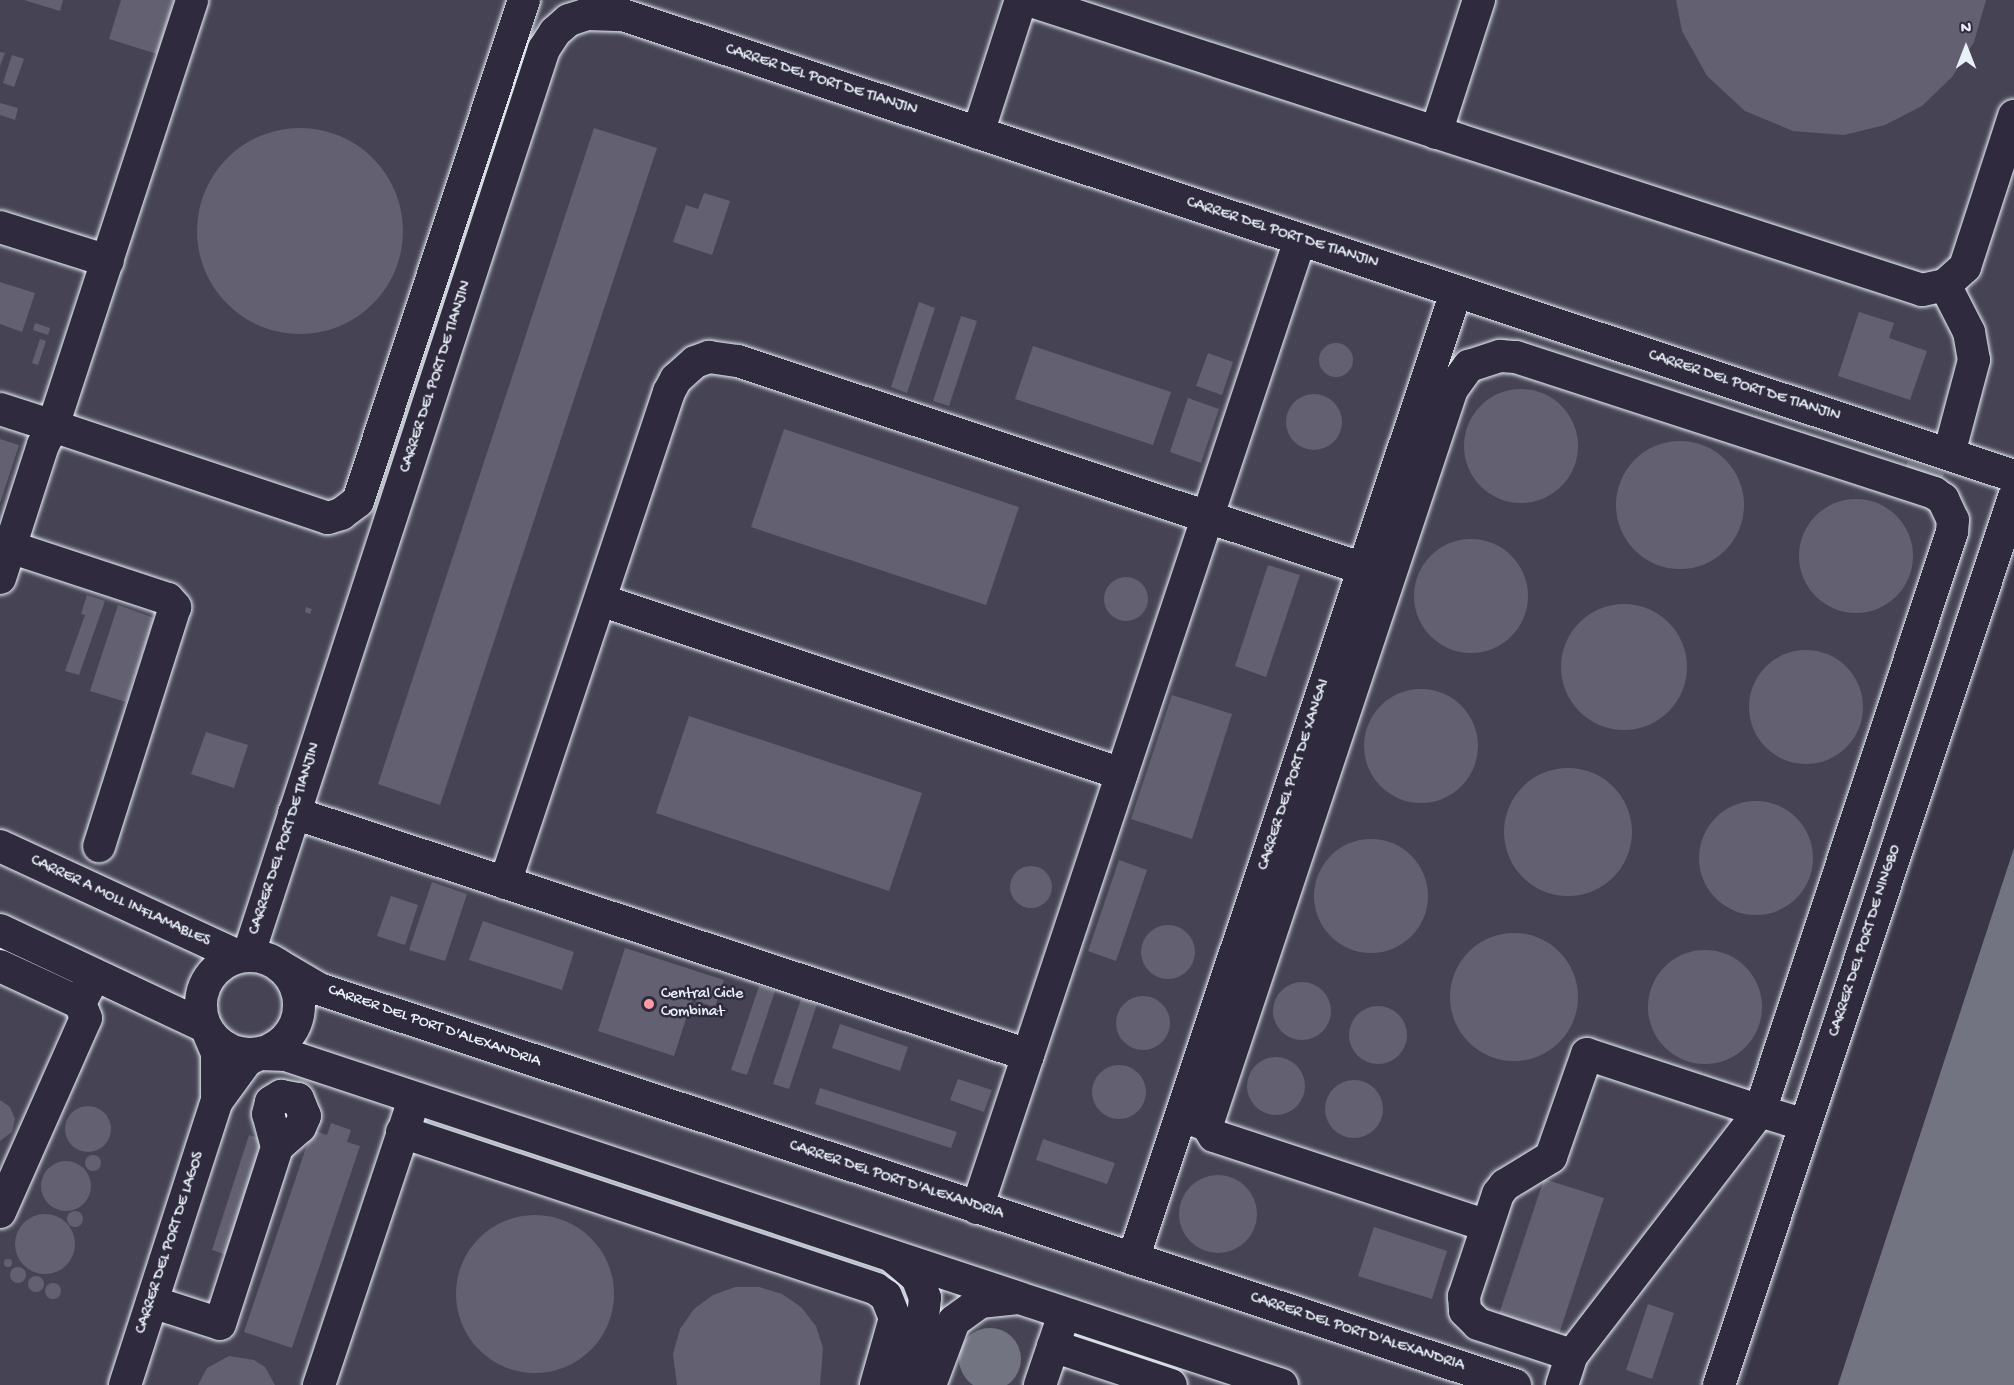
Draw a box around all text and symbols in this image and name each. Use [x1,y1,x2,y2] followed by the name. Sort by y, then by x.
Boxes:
[1936,18,1996,78] north arrow
[1961,20,1971,39] text: N
[723,41,919,121] street label: CARRER DEL PORT DE TIANJIN
[1184,194,1380,274] street label: CARRER DEL PORT DE TIANJIN
[397,279,477,475] street label: CARRER DEL PORT DE TIANJIN
[1646,347,1842,427] street label: CARRER DEL PORT DE TIANJIN
[1255,677,1335,873] street label: CARRER DEL PORT DE XANGAI
[246,741,326,937] street label: CARRER DEL PORT DE TIANJIN
[1826,843,1906,1039] street label: CARRER DEL PORT DE NINGBO
[27,852,213,952] street label: CARRER A MOLL INFLAMABLES
[325,981,543,1073] street label: CARRER DEL PORT D'ALEXANDRIA
[661,985,743,1023] place label: Central Cicle Combinat
[642,997,656,1011] marker: Central Cicle Combinat
[786,1137,1006,1225] street label: CARRER DEL PORT D'ALEXANDRIA
[132,1149,210,1337] street label: CARRER DEL PORT DE LAGOS
[1247,1289,1467,1377] street label: CARRER DEL PORT D'ALEXANDRIA

